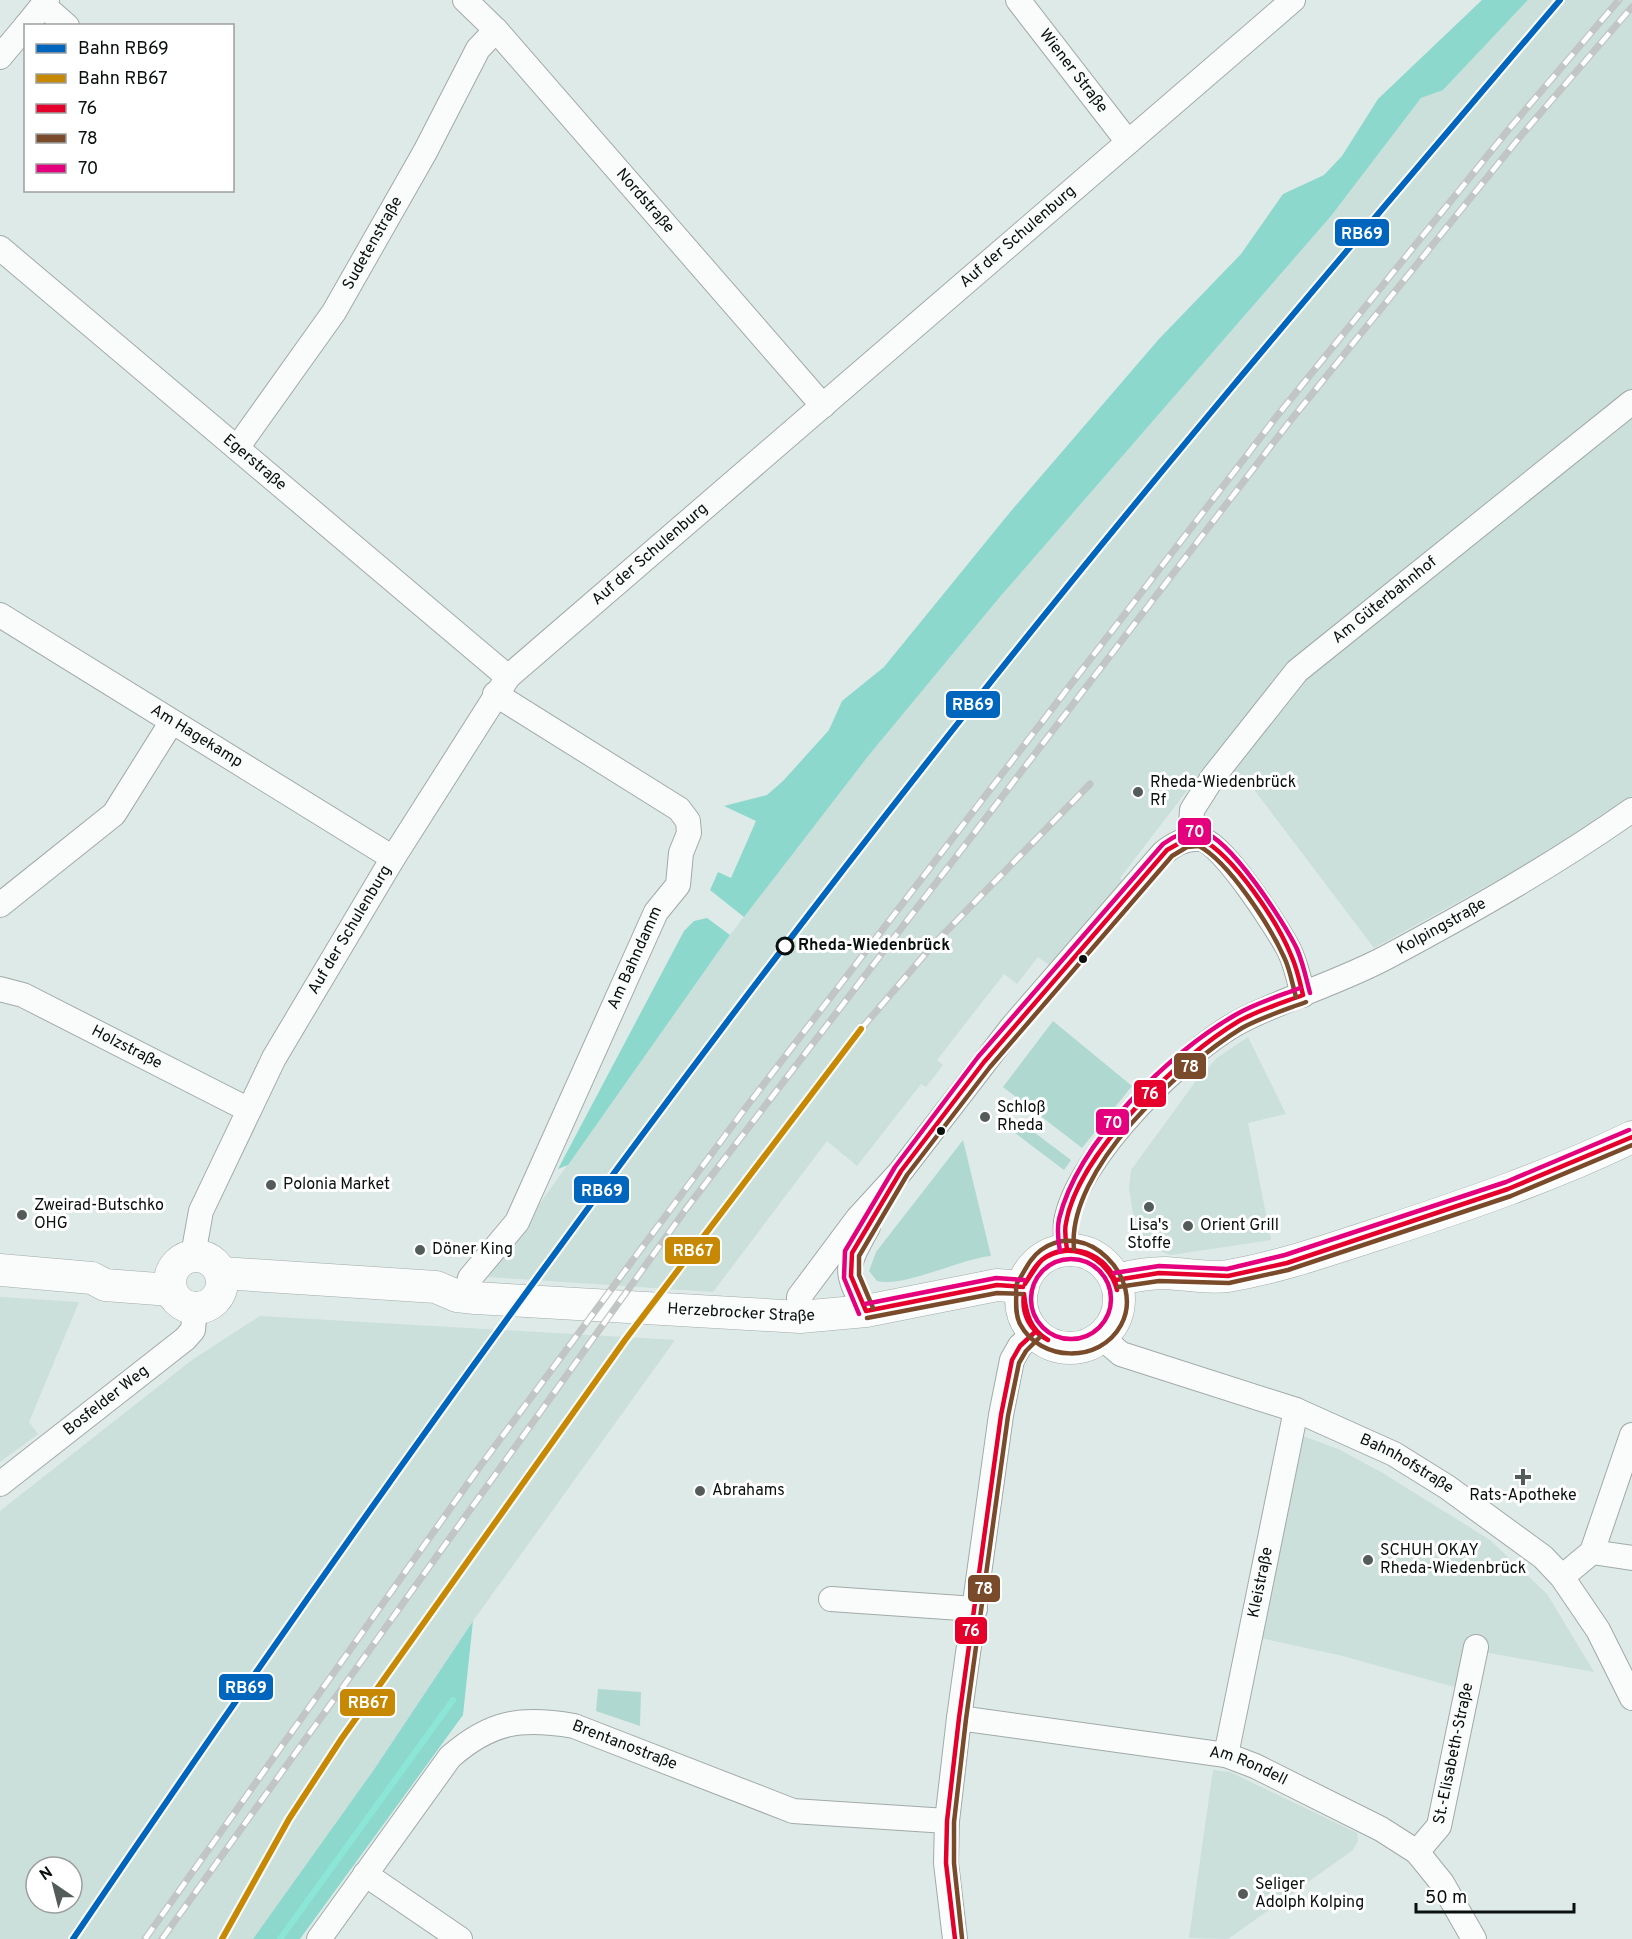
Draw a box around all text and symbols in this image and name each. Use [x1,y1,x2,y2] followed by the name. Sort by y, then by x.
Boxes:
[24,24,234,192] legend
[1034,25,1112,117] street label: Wiener Straße
[78,38,169,61] text: Bahn RB69
[78,68,168,91] text: Bahn RB67
[78,98,97,121] text: 76
[78,128,98,151] text: 78
[78,158,98,181] text: 70
[611,165,679,238] street label: Nordstraße
[956,182,1080,293] street label: Auf der Schulenburg
[339,193,407,294] street label: Sudetenstraße
[1334,218,1390,247] line badge: RB69
[1341,225,1383,245] text: RB69
[218,430,290,495] street label: Egerstraße
[588,499,712,610] street label: Auf der Schulenburg
[1328,552,1442,648] street label: Am Güterbahnhof
[945,690,1001,719] line badge: RB69
[952,696,994,716] text: RB69
[147,700,246,773] street label: Am Hagekamp
[1150,773,1296,811] place label: Rheda-Wiedenbrück Rf
[1131,785,1145,799] marker: Rheda-Wiedenbrück Rf
[1177,817,1212,846] line badge: 70
[1185,823,1205,843] text: 70
[304,862,396,998] street label: Auf der Schulenburg
[1394,894,1490,960] street label: Kolpingstraße
[604,903,667,1013] street label: Am Bahndamm
[798,936,950,956] place label: Rheda-Wiedenbrück
[776,937,794,955] marker: Rheda-Wiedenbrück
[1077,953,1089,965] unlabelled marker
[88,1021,165,1074] street label: Holzstraße
[1173,1052,1207,1080] line badge: 78
[1181,1058,1199,1078] text: 78
[1133,1079,1167,1108] line badge: 76
[1141,1085,1159,1105] text: 76
[997,1098,1045,1136] place label: Schloß Rheda
[1095,1108,1130,1136] line badge: 70
[978,1110,992,1124] marker: Schloß Rheda
[1103,1114,1123,1134] text: 70
[935,1125,947,1137] unlabelled marker
[283,1175,390,1195] place label: Polonia Market
[573,1175,630,1204] line badge: RB69
[264,1178,278,1192] marker: Polonia Market
[581,1182,623,1202] text: RB69
[34,1196,164,1234] place label: Zweirad-Butschko OHG
[1142,1200,1156,1214] marker: Lisa's Stoffe
[15,1208,29,1222] marker: Zweirad-Butschko OHG
[1127,1216,1171,1254] place label: Lisa's Stoffe
[1200,1216,1279,1236] place label: Orient Grill
[1181,1219,1195,1233] marker: Orient Grill
[664,1236,721,1265] line badge: RB67
[432,1240,513,1260] place label: Döner King
[673,1242,713,1262] text: RB67
[413,1243,427,1257] marker: Döner King
[667,1299,816,1327] street label: Herzebrocker Straße
[60,1361,153,1440] street label: Bosfelder Weg
[1356,1430,1457,1498] street label: Bahnhofstraße
[1516,1470,1530,1484] marker: Rats-Apotheke
[712,1481,785,1501] place label: Abrahams
[693,1484,707,1498] marker: Abrahams
[1469,1486,1577,1506] place label: Rats-Apotheke
[1380,1541,1526,1579] place label: SCHUH OKAY Rheda-Wiedenbrück
[1244,1545,1278,1620] street label: Kleistraße
[1361,1553,1375,1567] marker: SCHUH OKAY Rheda-Wiedenbrück
[967,1574,1001,1603] line badge: 78
[975,1580,993,1600] text: 78
[954,1616,988,1645] line badge: 76
[962,1622,980,1642] text: 76
[218,1673,274,1701] line badge: RB69
[225,1679,267,1699] text: RB69
[1430,1681,1478,1826] street label: St.-Elisabeth-Straße
[339,1688,396,1717] line badge: RB67
[348,1694,388,1714] text: RB67
[569,1716,680,1775] street label: Brentanostraße
[1208,1743,1291,1790] street label: Am Rondell
[24,1855,84,1915] north arrow
[36,1863,57,1886] text: N
[1255,1875,1364,1913] place label: Seliger Adolph Kolping
[1416,1876,1574,1914] scale bar
[1236,1887,1250,1901] marker: Seliger Adolph Kolping
[1425,1887,1467,1910] text: 50 m

